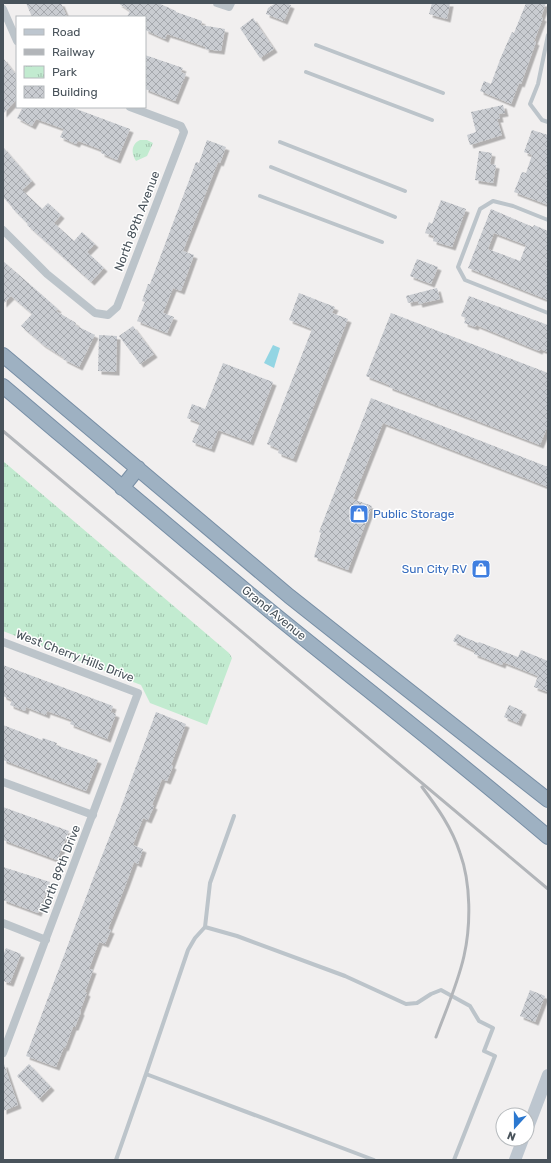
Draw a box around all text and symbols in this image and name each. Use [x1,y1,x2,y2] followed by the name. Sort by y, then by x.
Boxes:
[16,16,146,108] legend
[52,25,80,39] text: Road
[52,45,95,59] text: Railway
[52,65,78,79] text: Park
[52,85,98,99] text: Building
[111,169,163,273] street label: North 89th Avenue
[348,503,370,525] shop icon: Public Storage
[373,507,455,521] place label: Public Storage
[470,558,492,580] shop icon: Sun City RV
[402,562,467,576] place label: Sun City RV
[239,583,309,643] street label: Grand Avenue
[14,627,136,685] street label: West Cherry Hills Drive
[37,823,83,915] street label: North 89th Drive
[495,1107,535,1147] north arrow
[505,1128,518,1143] text: N

